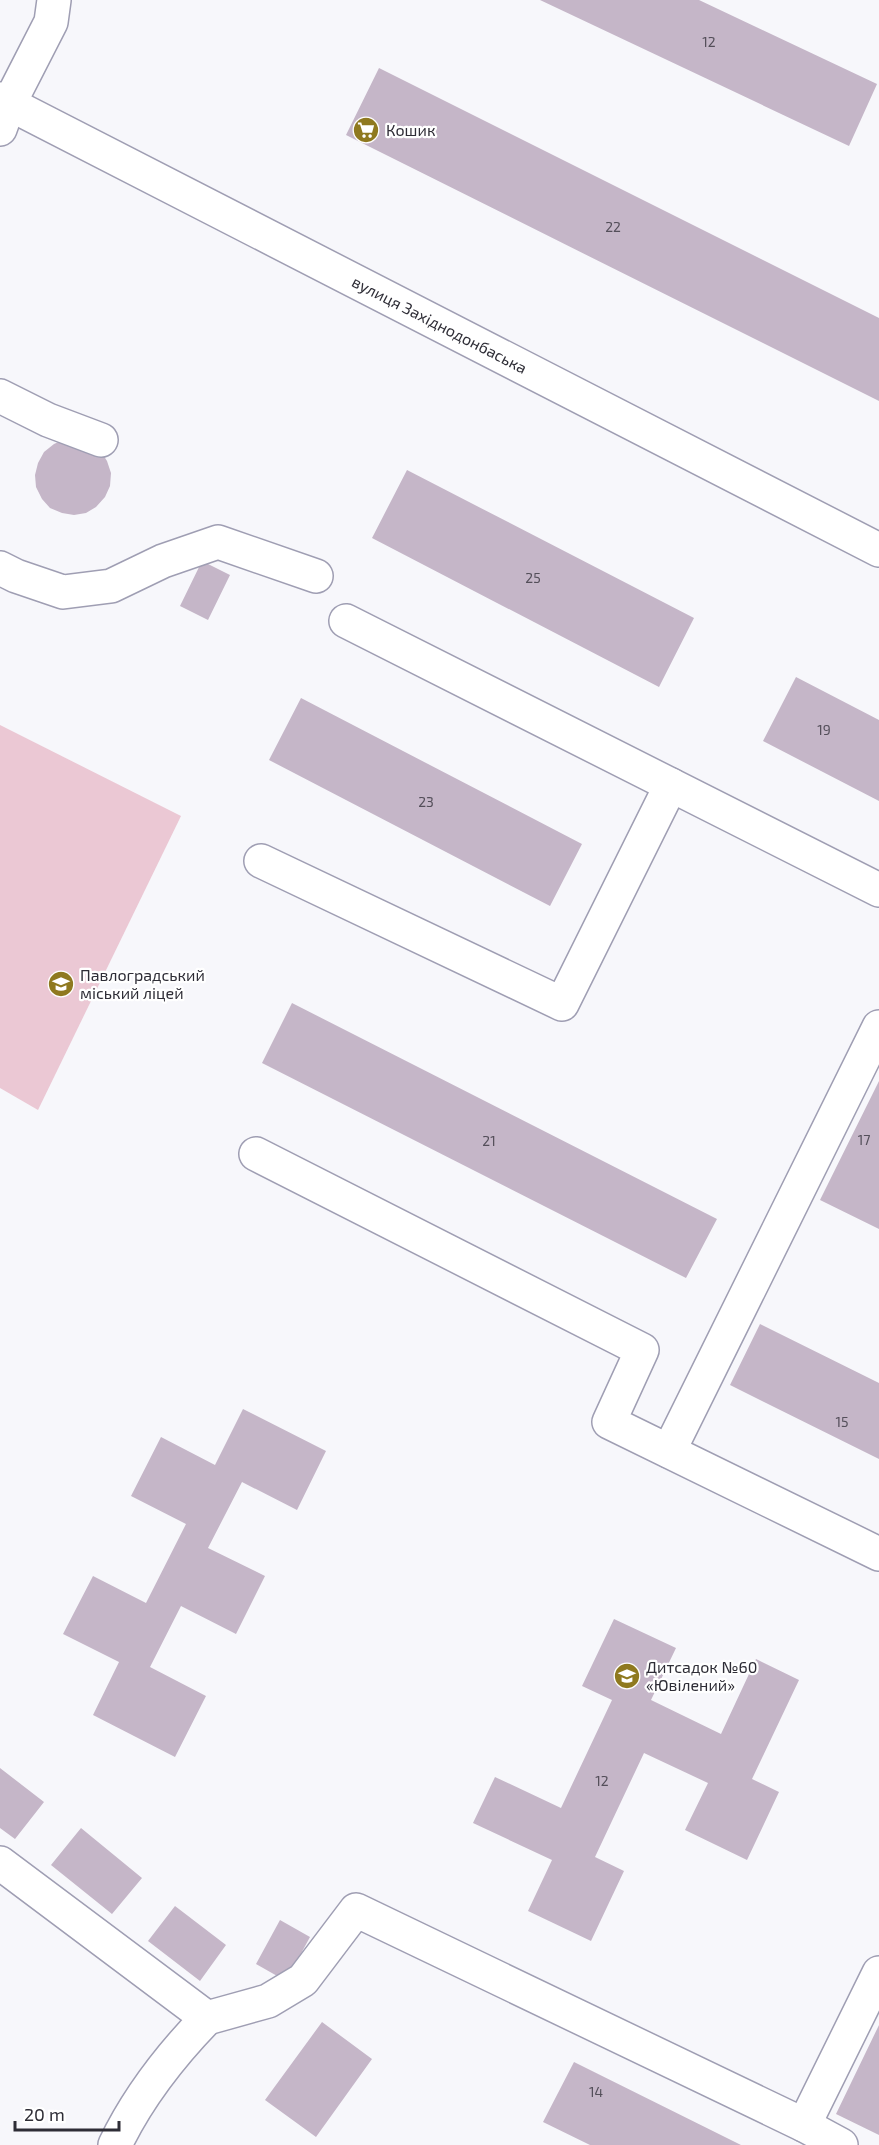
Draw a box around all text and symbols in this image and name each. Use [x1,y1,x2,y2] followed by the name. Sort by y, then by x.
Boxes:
[702,33,716,50] house number: 12
[351,115,381,145] supermarket icon: Кошик
[386,120,436,139] place label: Кошик
[605,218,621,235] house number: 22
[349,271,530,377] street label: вулиця Західнодонбаська
[525,569,541,586] house number: 25
[817,721,831,738] house number: 19
[418,793,434,810] house number: 23
[80,965,205,1002] place label: Павлоградський міський ліцей
[46,969,76,999] school or university icon: Павлоградський міський ліцей
[858,1131,870,1148] house number: 17
[482,1132,496,1149] house number: 21
[835,1413,849,1430] house number: 15
[646,1657,757,1694] place label: Дитсадок №60 «Ювілений»
[612,1661,642,1691] school or university icon: Дитсадок №60 «Ювілений»
[595,1772,609,1789] house number: 12
[589,2083,603,2100] house number: 14
[15,2094,118,2132] scale bar
[24,2103,65,2125] text: 20 m

